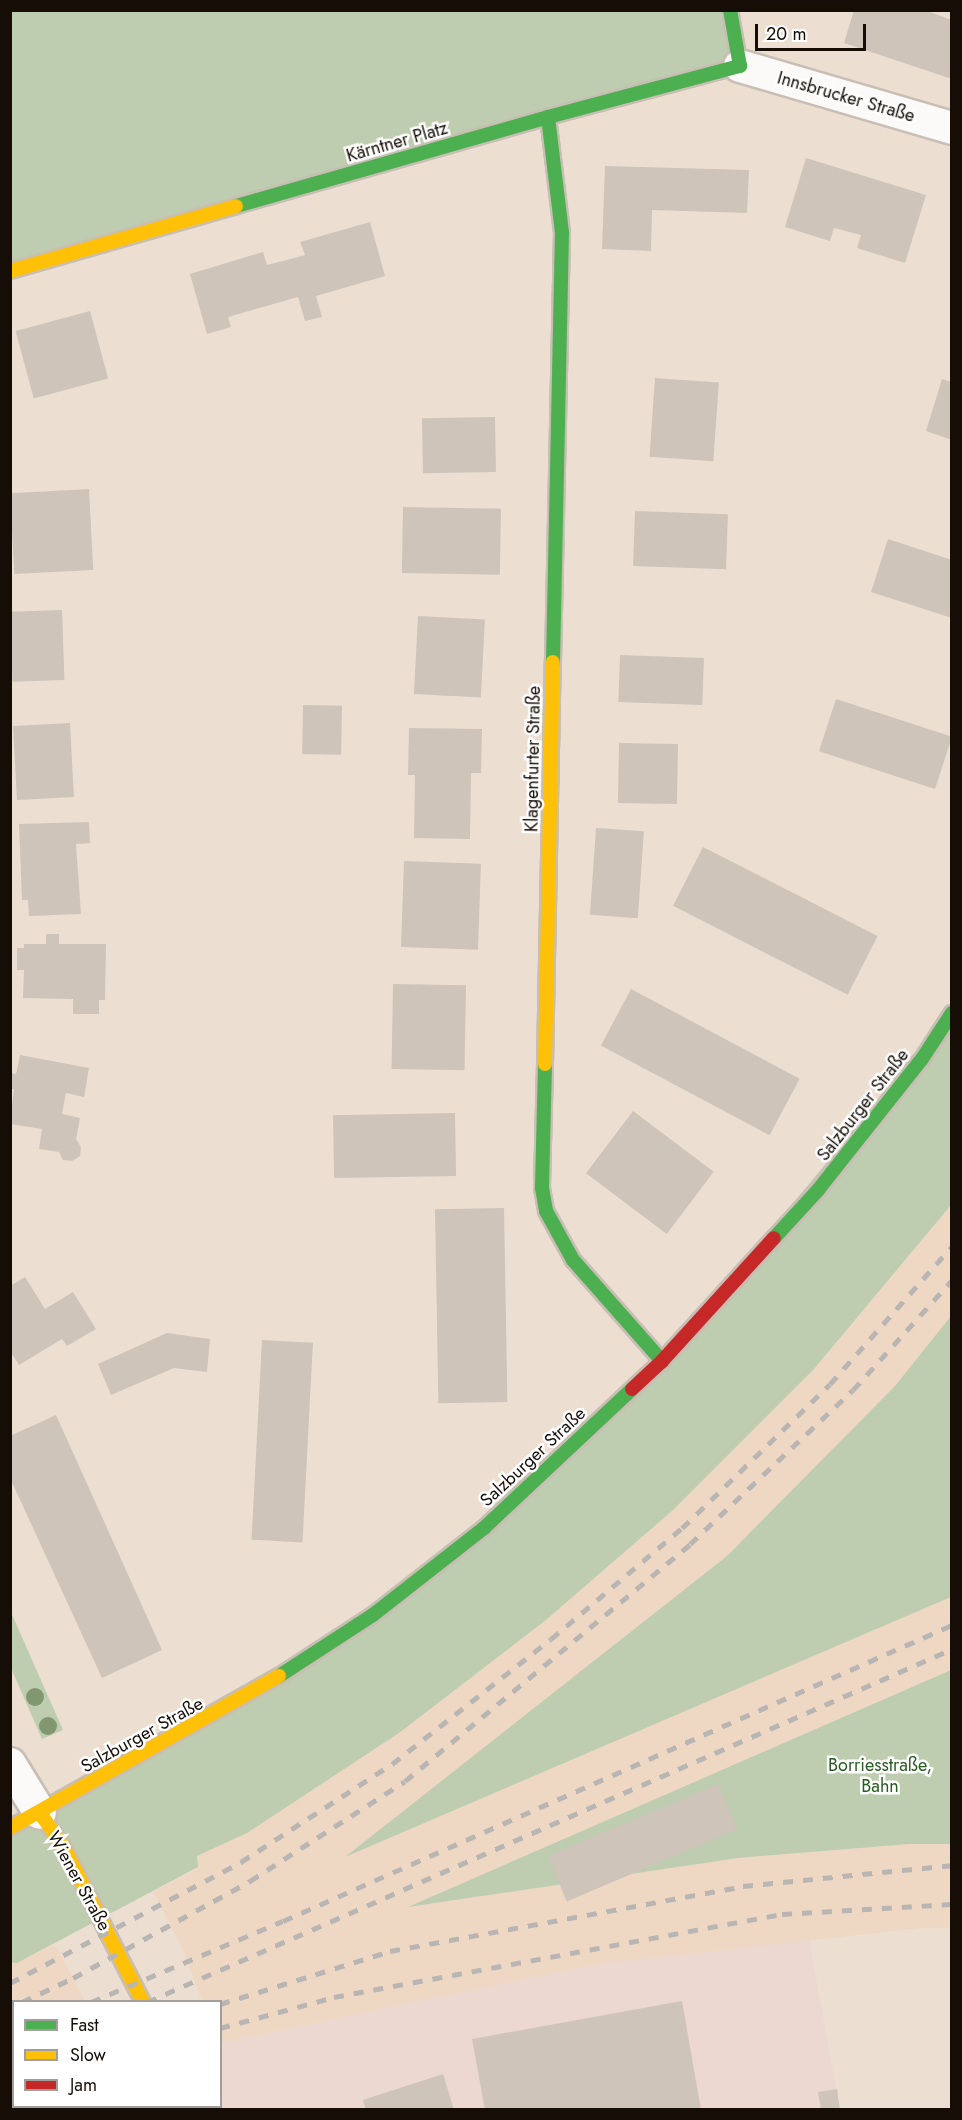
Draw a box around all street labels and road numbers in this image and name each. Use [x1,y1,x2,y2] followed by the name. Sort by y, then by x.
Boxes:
[775,67,917,127] street label: Innsbrucker Straße
[344,117,450,167] street label: Kärntner Platz
[521,686,545,832] street label: Klagenfurter Straße
[813,1045,913,1165] street label: Salzburger Straße
[476,1403,590,1511] street label: Salzburger Straße
[77,1693,207,1777] street label: Salzburger Straße
[43,1827,115,1935] street label: Wiener Straße

